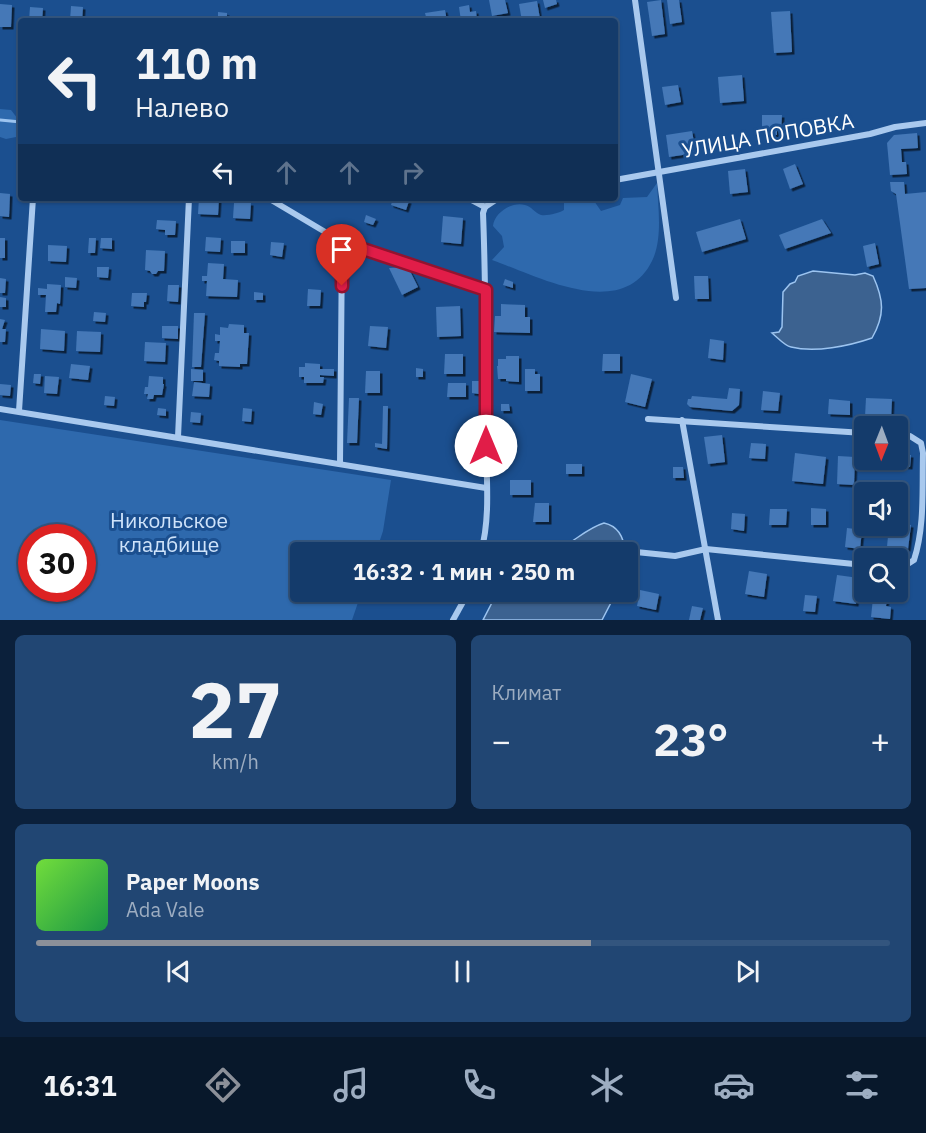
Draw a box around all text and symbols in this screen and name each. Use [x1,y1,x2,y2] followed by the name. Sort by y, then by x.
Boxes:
[135,36,258,91] text: 110 m
[36,42,114,120] icon: left
[135,89,229,124] text: Налево
[680,106,856,164] street label: УЛИЦА ПОПОВКА
[207,156,240,189] icon: left
[270,156,303,189] icon: ahead
[333,156,366,189] icon: ahead
[396,156,429,189] icon: right
[316,224,367,286] pin
[325,233,358,266] icon: arrive
[454,414,518,478] position arrow
[854,416,908,470] north arrow
[854,416,908,602] map controls
[854,482,908,536] button: sound
[110,506,228,558] park label: Никольское кладбище
[18,524,96,602] speed limit sign: 30
[854,548,908,602] button: search
[353,557,575,586] text: 16:32 · 1 мин · 250 m
[188,658,282,759] text: 27
[492,679,562,706] text: Климат
[653,710,728,768] text: 23°
[492,719,511,762] text: −
[870,719,890,762] text: +
[212,748,259,775] text: km/h
[126,867,259,896] text: Paper Moons
[126,896,205,923] text: Ada Vale
[162,955,195,988] icon: previous
[446,955,479,988] icon: pause
[731,955,764,988] icon: next
[202,1064,244,1106] icon: directions
[330,1064,372,1106] icon: music
[458,1064,500,1106] icon: phone
[586,1064,628,1106] icon: climate
[713,1064,755,1106] icon: car
[841,1064,883,1106] icon: filters
[43,1068,117,1103] text: 16:31

